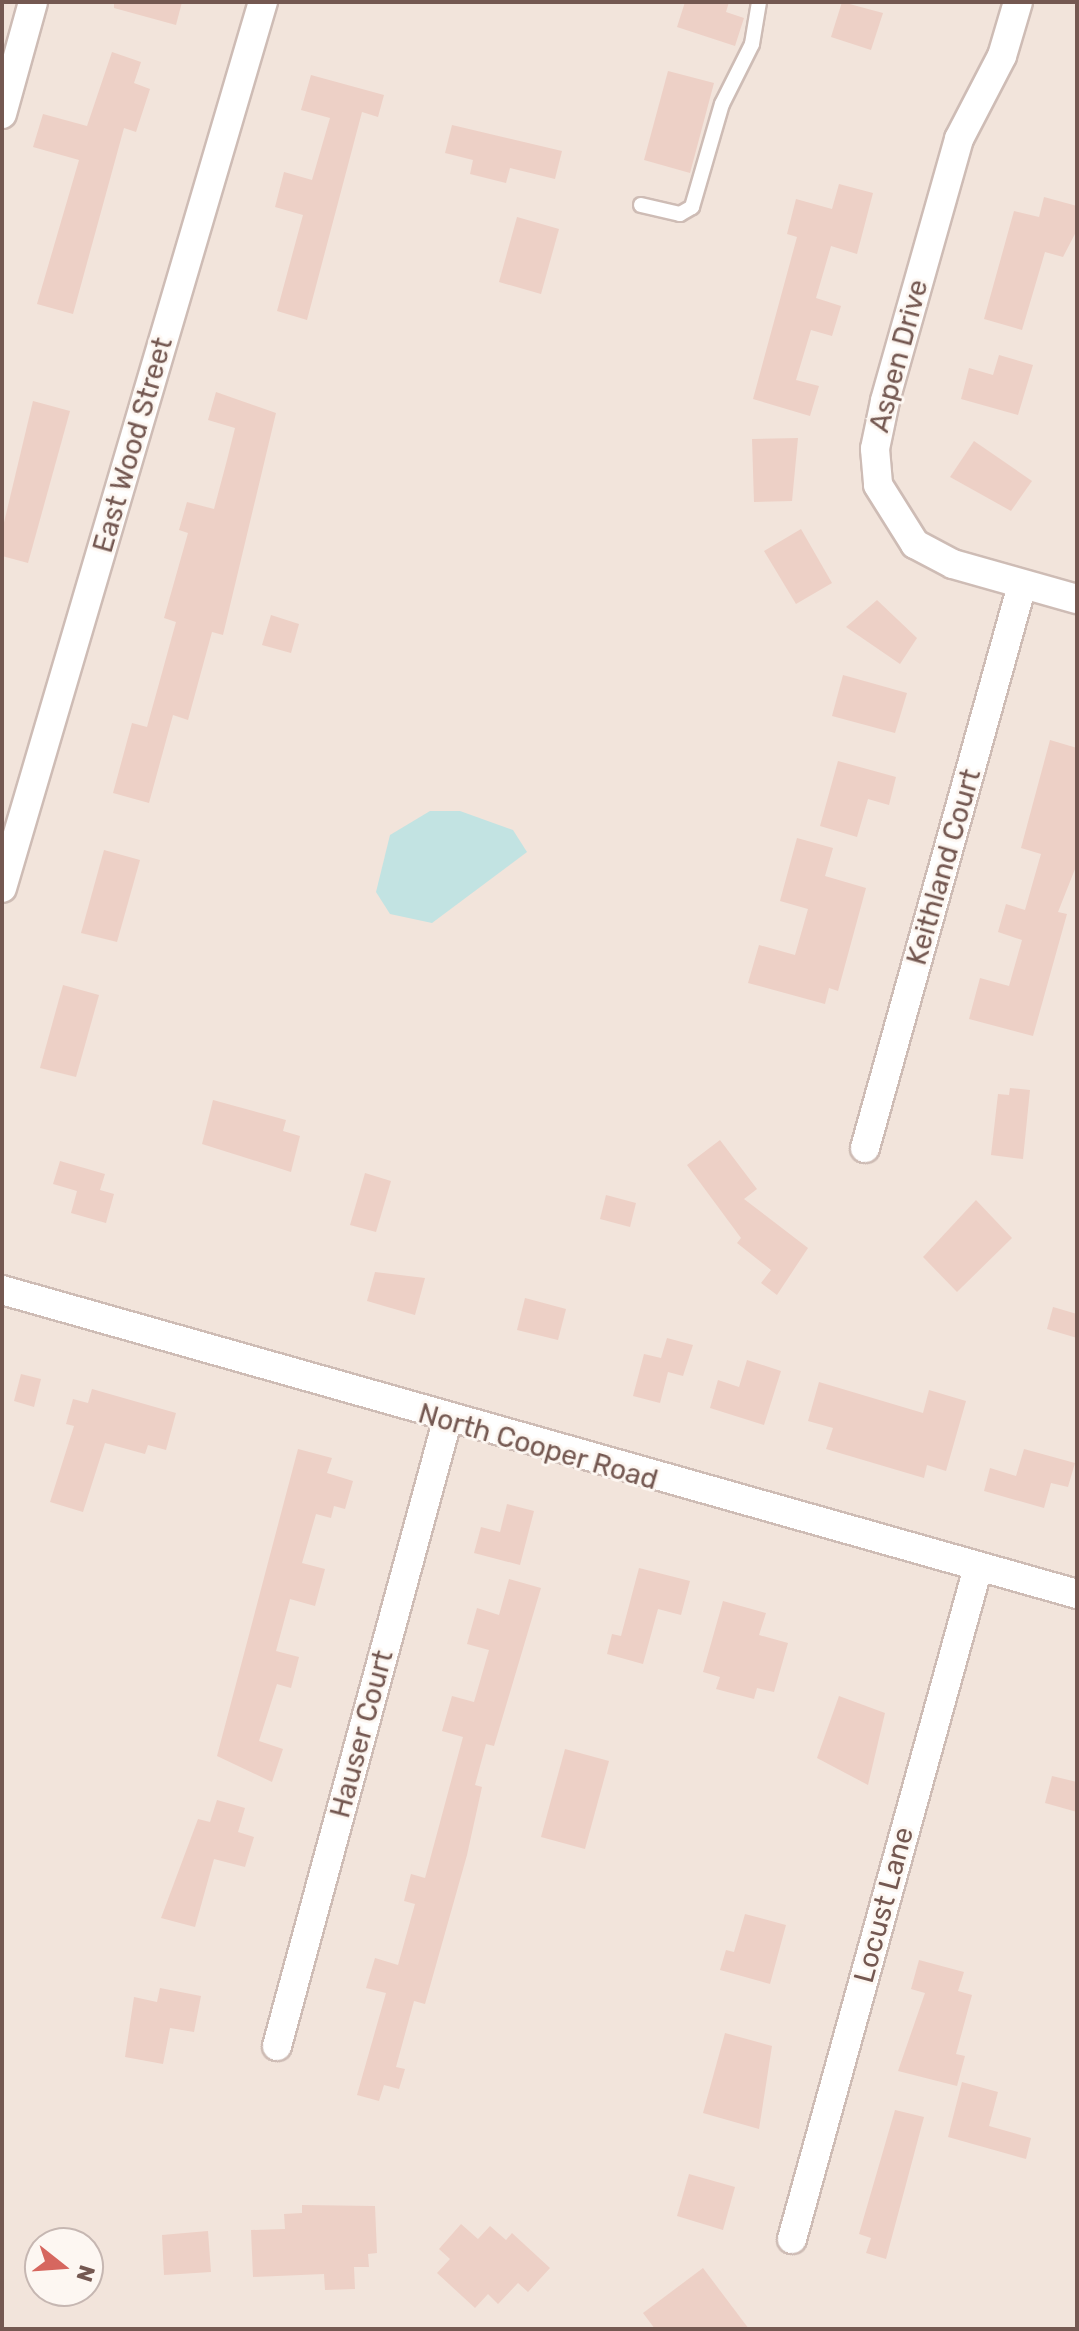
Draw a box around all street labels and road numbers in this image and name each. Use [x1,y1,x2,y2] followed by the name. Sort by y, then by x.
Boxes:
[863,276,935,436] street label: Aspen Drive
[86,333,180,557] street label: East Wood Street
[900,765,988,969] street label: Keithland Court
[414,1397,662,1497] street label: North Cooper Road
[323,1646,401,1822] street label: Hauser Court
[847,1823,921,1987] street label: Locust Lane

